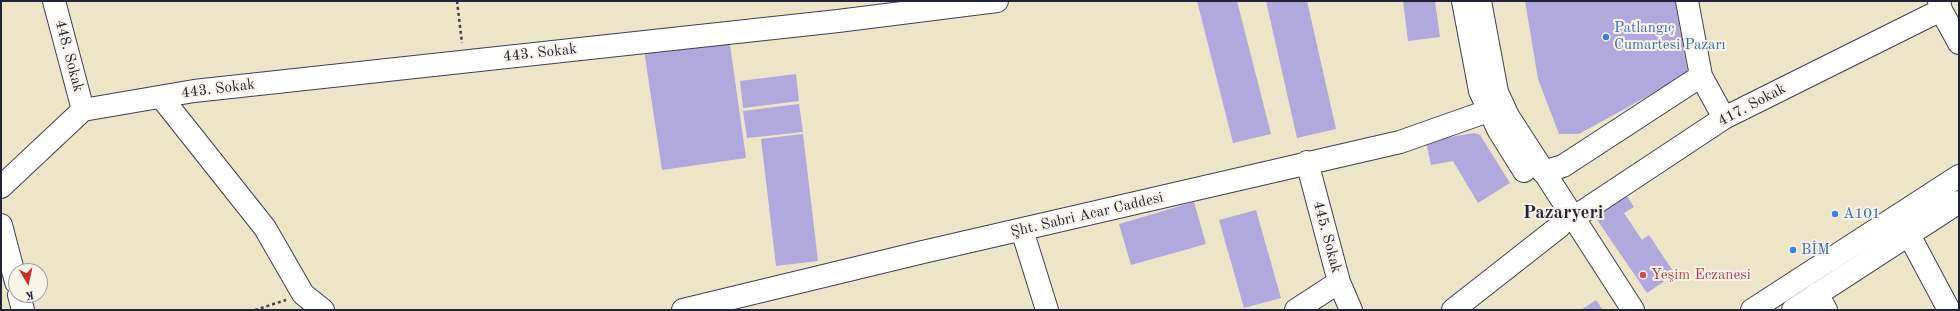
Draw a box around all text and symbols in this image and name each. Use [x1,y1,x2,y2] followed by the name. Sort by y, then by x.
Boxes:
[51,18,87,94] street label: 448. Sokak
[1614,19,1726,54] place label: Patlangıç Cumartesi Pazarı
[1601,32,1611,42] marker: Patlangıç Cumartesi Pazarı
[502,40,578,66] street label: 443. Sokak
[180,76,256,102] street label: 443. Sokak
[1715,80,1789,130] street label: 417. Sokak
[1009,189,1165,241] street label: Şht. Sabri Acar Caddesi
[1309,199,1345,275] street label: 445. Sokak
[1523,202,1603,224] district label: Pazaryeri
[1843,205,1881,223] place label: A101
[1830,209,1840,219] marker: A101
[1801,241,1830,259] place label: BİM
[1788,245,1798,255] marker: BİM
[8,263,48,303] north arrow
[1651,266,1751,284] place label: Yeşim Eczanesi
[1638,270,1648,280] marker: Yeşim Eczanesi
[25,288,35,300] text: K

